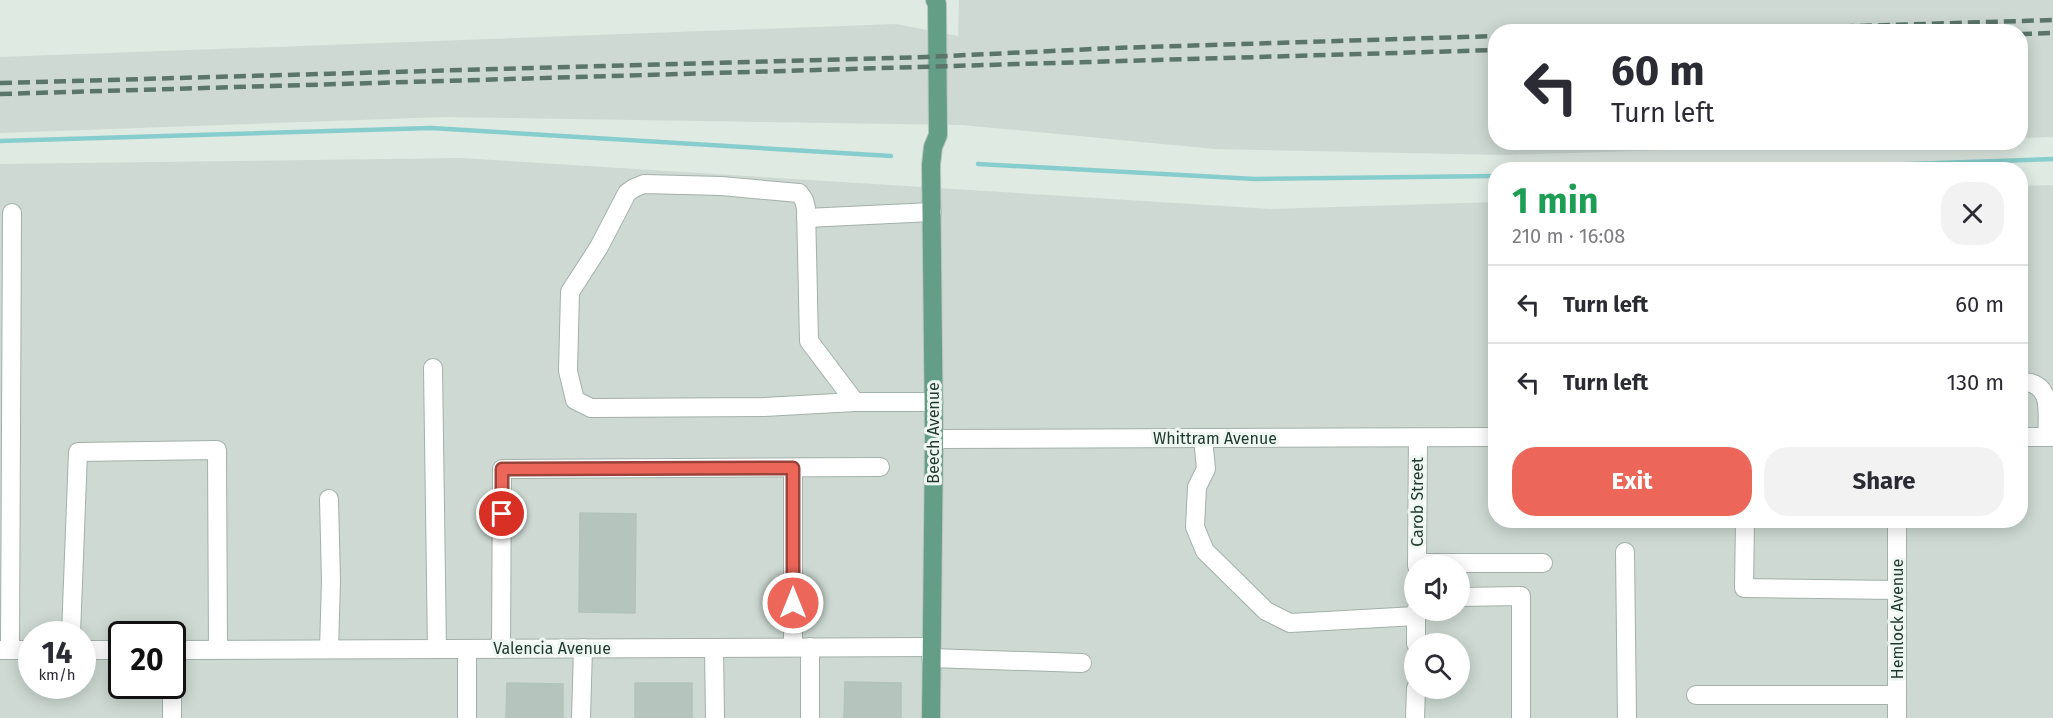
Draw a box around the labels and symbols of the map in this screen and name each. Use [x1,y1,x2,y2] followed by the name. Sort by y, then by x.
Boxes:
[924,382,943,484] street label: Beech Avenue
[1153,429,1277,448] street label: Whittram Avenue
[1408,457,1427,547] street label: Carob Street
[476,488,527,539] pin
[1888,559,1907,679] street label: Hemlock Avenue
[761,571,825,635] position arrow
[108,621,186,699] speed limit sign: 20
[493,639,611,658] street label: Valencia Avenue

